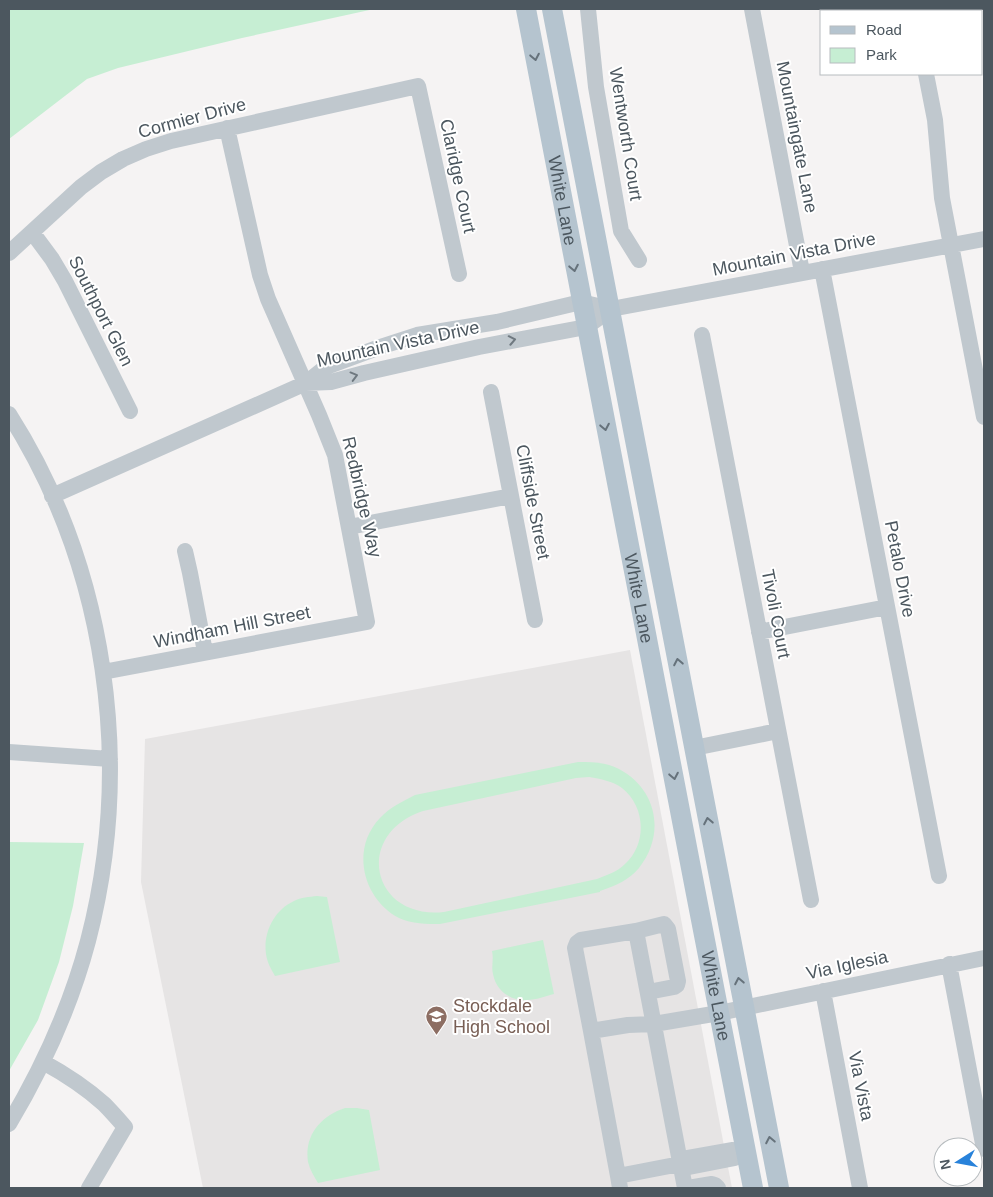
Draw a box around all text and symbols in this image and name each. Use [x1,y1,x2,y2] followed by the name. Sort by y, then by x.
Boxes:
[820,10,983,75] legend
[866,21,902,38] text: Road
[866,46,897,63] text: Park
[529,52,539,61] one-way arrow
[772,59,822,215] street label: Mountaingate Lane
[606,66,646,202] street label: Wentworth Court
[136,94,248,142] street label: Cormier Drive
[436,117,480,235] street label: Claridge Court
[544,154,581,247] street label: White Lane
[711,228,877,280] street label: Mountain Vista Drive
[65,253,137,369] street label: Southport Glen
[569,264,579,272] one-way arrow
[315,317,481,371] street label: Mountain Vista Drive
[508,336,516,346] one-way arrow
[349,371,358,382] one-way arrow
[600,423,610,432] one-way arrow
[338,435,386,559] street label: Redbridge Way
[512,443,554,561] street label: Cliffside Street
[881,519,919,619] street label: Petalo Drive
[620,552,657,645] street label: White Lane
[758,568,794,660] street label: Tivoli Court
[152,602,312,652] street label: Windham Hill Street
[673,657,683,666] one-way arrow
[668,771,678,780] one-way arrow
[703,817,714,826] one-way arrow
[804,946,890,983] street label: Via Iglesia
[697,949,734,1043] street label: White Lane
[734,976,744,985] one-way arrow
[453,996,550,1037] place label: Stockdale High School
[425,1004,449,1035] school or university icon: Stockdale High School
[844,1050,878,1123] street label: Via Vista
[765,1136,775,1145] one-way arrow
[933,1137,983,1187] north arrow
[936,1158,954,1171] text: N

